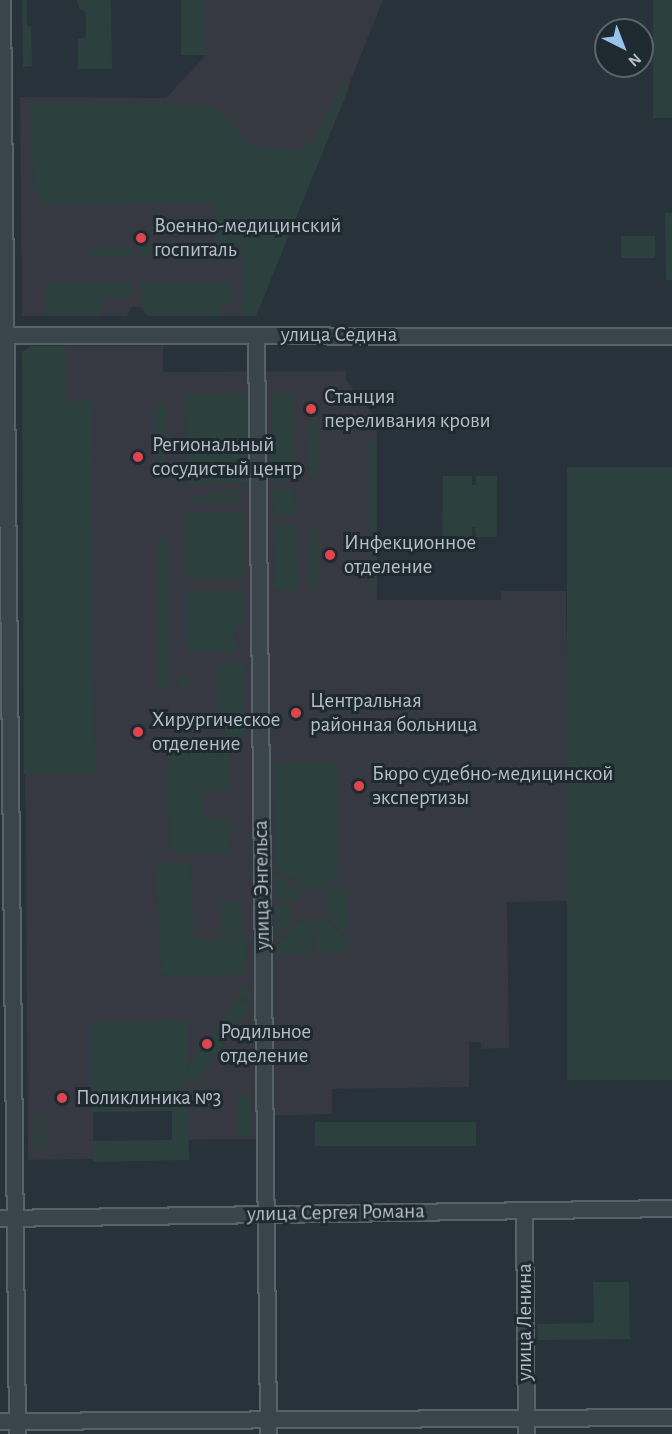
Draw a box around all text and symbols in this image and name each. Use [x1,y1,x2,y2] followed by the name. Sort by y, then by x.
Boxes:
[594,18,654,78] north arrow
[625,50,644,70] text: N
[154,213,341,263] place label: Военно-медицинский госпиталь
[132,229,150,247] marker: Военно-медицинский госпиталь
[281,322,397,348] street label: улица Седина
[324,384,491,434] place label: Станция переливания крови
[302,400,320,418] marker: Станция переливания крови
[152,432,303,482] place label: Региональный сосудистый центр
[129,448,147,466] marker: Региональный сосудистый центр
[344,530,476,580] place label: Инфекционное отделение
[321,546,339,564] marker: Инфекционное отделение
[310,688,478,738] place label: Центральная районная больница
[287,704,305,722] marker: Центральная районная больница
[152,707,280,757] place label: Хирургическое отделение
[129,723,147,741] marker: Хирургическое отделение
[372,761,613,811] place label: Бюро судебно-медицинской экспертизы
[350,777,368,795] marker: Бюро судебно-медицинской экспертизы
[248,820,276,950] street label: улица Энгельса
[220,1019,311,1069] place label: Родильное отделение
[198,1035,216,1053] marker: Родильное отделение
[76,1085,221,1111] place label: Поликлиника №3
[53,1089,71,1107] marker: Поликлиника №3
[247,1199,425,1227] street label: улица Сергея Романа
[512,1263,538,1381] street label: улица Ленина

